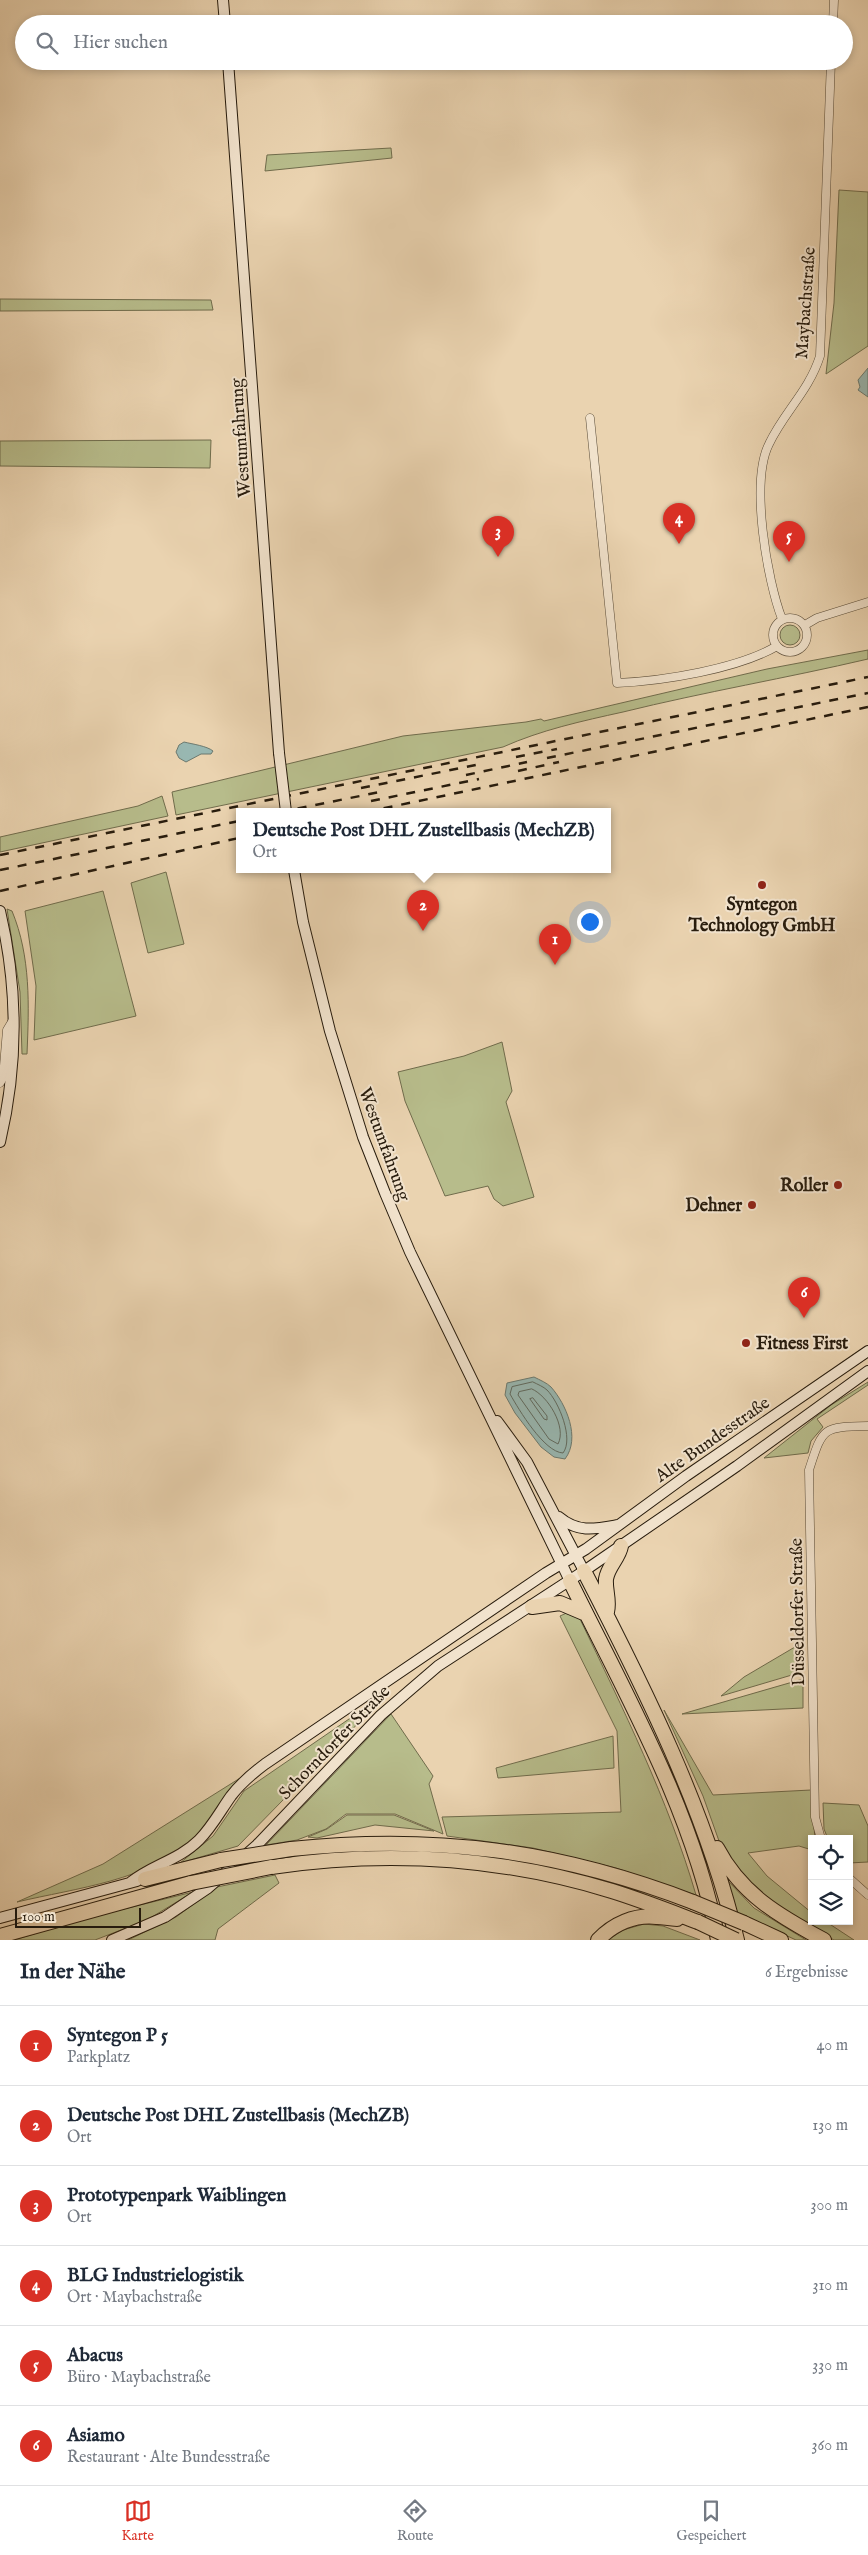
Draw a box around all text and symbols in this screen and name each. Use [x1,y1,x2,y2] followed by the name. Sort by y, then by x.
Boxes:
[15,15,853,70] search box
[33,29,61,57] icon: search
[73,31,168,55] text: Hier suchen
[791,246,822,360] street label: Maybachstraße
[226,377,257,498] street label: Westumfahrung
[663,503,695,544] pin: 4
[482,516,514,557] pin: 3
[773,521,805,562] pin: 5
[236,808,611,873] popup
[252,819,595,843] text: Deutsche Post DHL Zustellbasis (MechZB)
[252,843,277,863] text: Ort
[756,879,768,891] marker: Syntegon Technology GmbH
[407,890,439,931] pin: 2
[688,894,836,938] place label: Syntegon Technology GmbH
[577,909,603,935] your location
[539,924,571,965] pin: 1
[352,1084,415,1205] street label: Westumfahrung
[780,1175,828,1198] place label: Roller
[832,1179,844,1191] marker: Roller
[685,1195,742,1218] place label: Dehner
[746,1199,758,1211] marker: Dehner
[788,1277,820,1318] pin: 6
[756,1333,849,1356] place label: Fitness First
[740,1337,752,1349] marker: Fitness First
[650,1392,775,1489] street label: Alte Bundesstraße
[786,1538,811,1686] street label: Düsseldorfer Straße
[274,1681,396,1805] street label: Schorndorfer Straße
[808,1835,853,1925] map controls
[808,1835,853,1880] button: locate
[808,1880,853,1925] button: layers
[15,1905,141,1928] scale bar
[22,1908,55,1926] text: 100 m
[20,1959,126,1986] text: In der Nähe
[765,1963,848,1983] text: 6 Ergebnisse
[67,2024,168,2048] text: Syntegon P 5
[33,2036,39,2056] text: 1
[816,2036,848,2056] text: 40 m
[67,2048,130,2068] text: Parkplatz
[67,2104,409,2128] text: Deutsche Post DHL Zustellbasis (MechZB)
[32,2116,40,2136] text: 2
[812,2116,848,2136] text: 130 m
[67,2128,92,2148] text: Ort
[67,2184,286,2208] text: Prototypenpark Waiblingen
[33,2196,39,2216] text: 3
[810,2196,848,2216] text: 300 m
[67,2208,92,2228] text: Ort
[67,2264,244,2288] text: BLG Industrielogistik
[32,2276,40,2296] text: 4
[812,2276,848,2296] text: 310 m
[67,2288,202,2308] text: Ort · Maybachstraße
[67,2344,123,2368] text: Abacus
[33,2356,39,2376] text: 5
[812,2356,848,2376] text: 330 m
[67,2368,211,2388] text: Büro · Maybachstraße
[67,2424,125,2448] text: Asiamo
[33,2436,39,2456] text: 6
[812,2436,848,2456] text: 360 m
[67,2448,270,2468] text: Restaurant · Alte Bundesstraße
[121,2497,154,2545] tab: Karte
[397,2497,434,2545] tab: Route
[677,2497,746,2545] tab: Gespeichert

